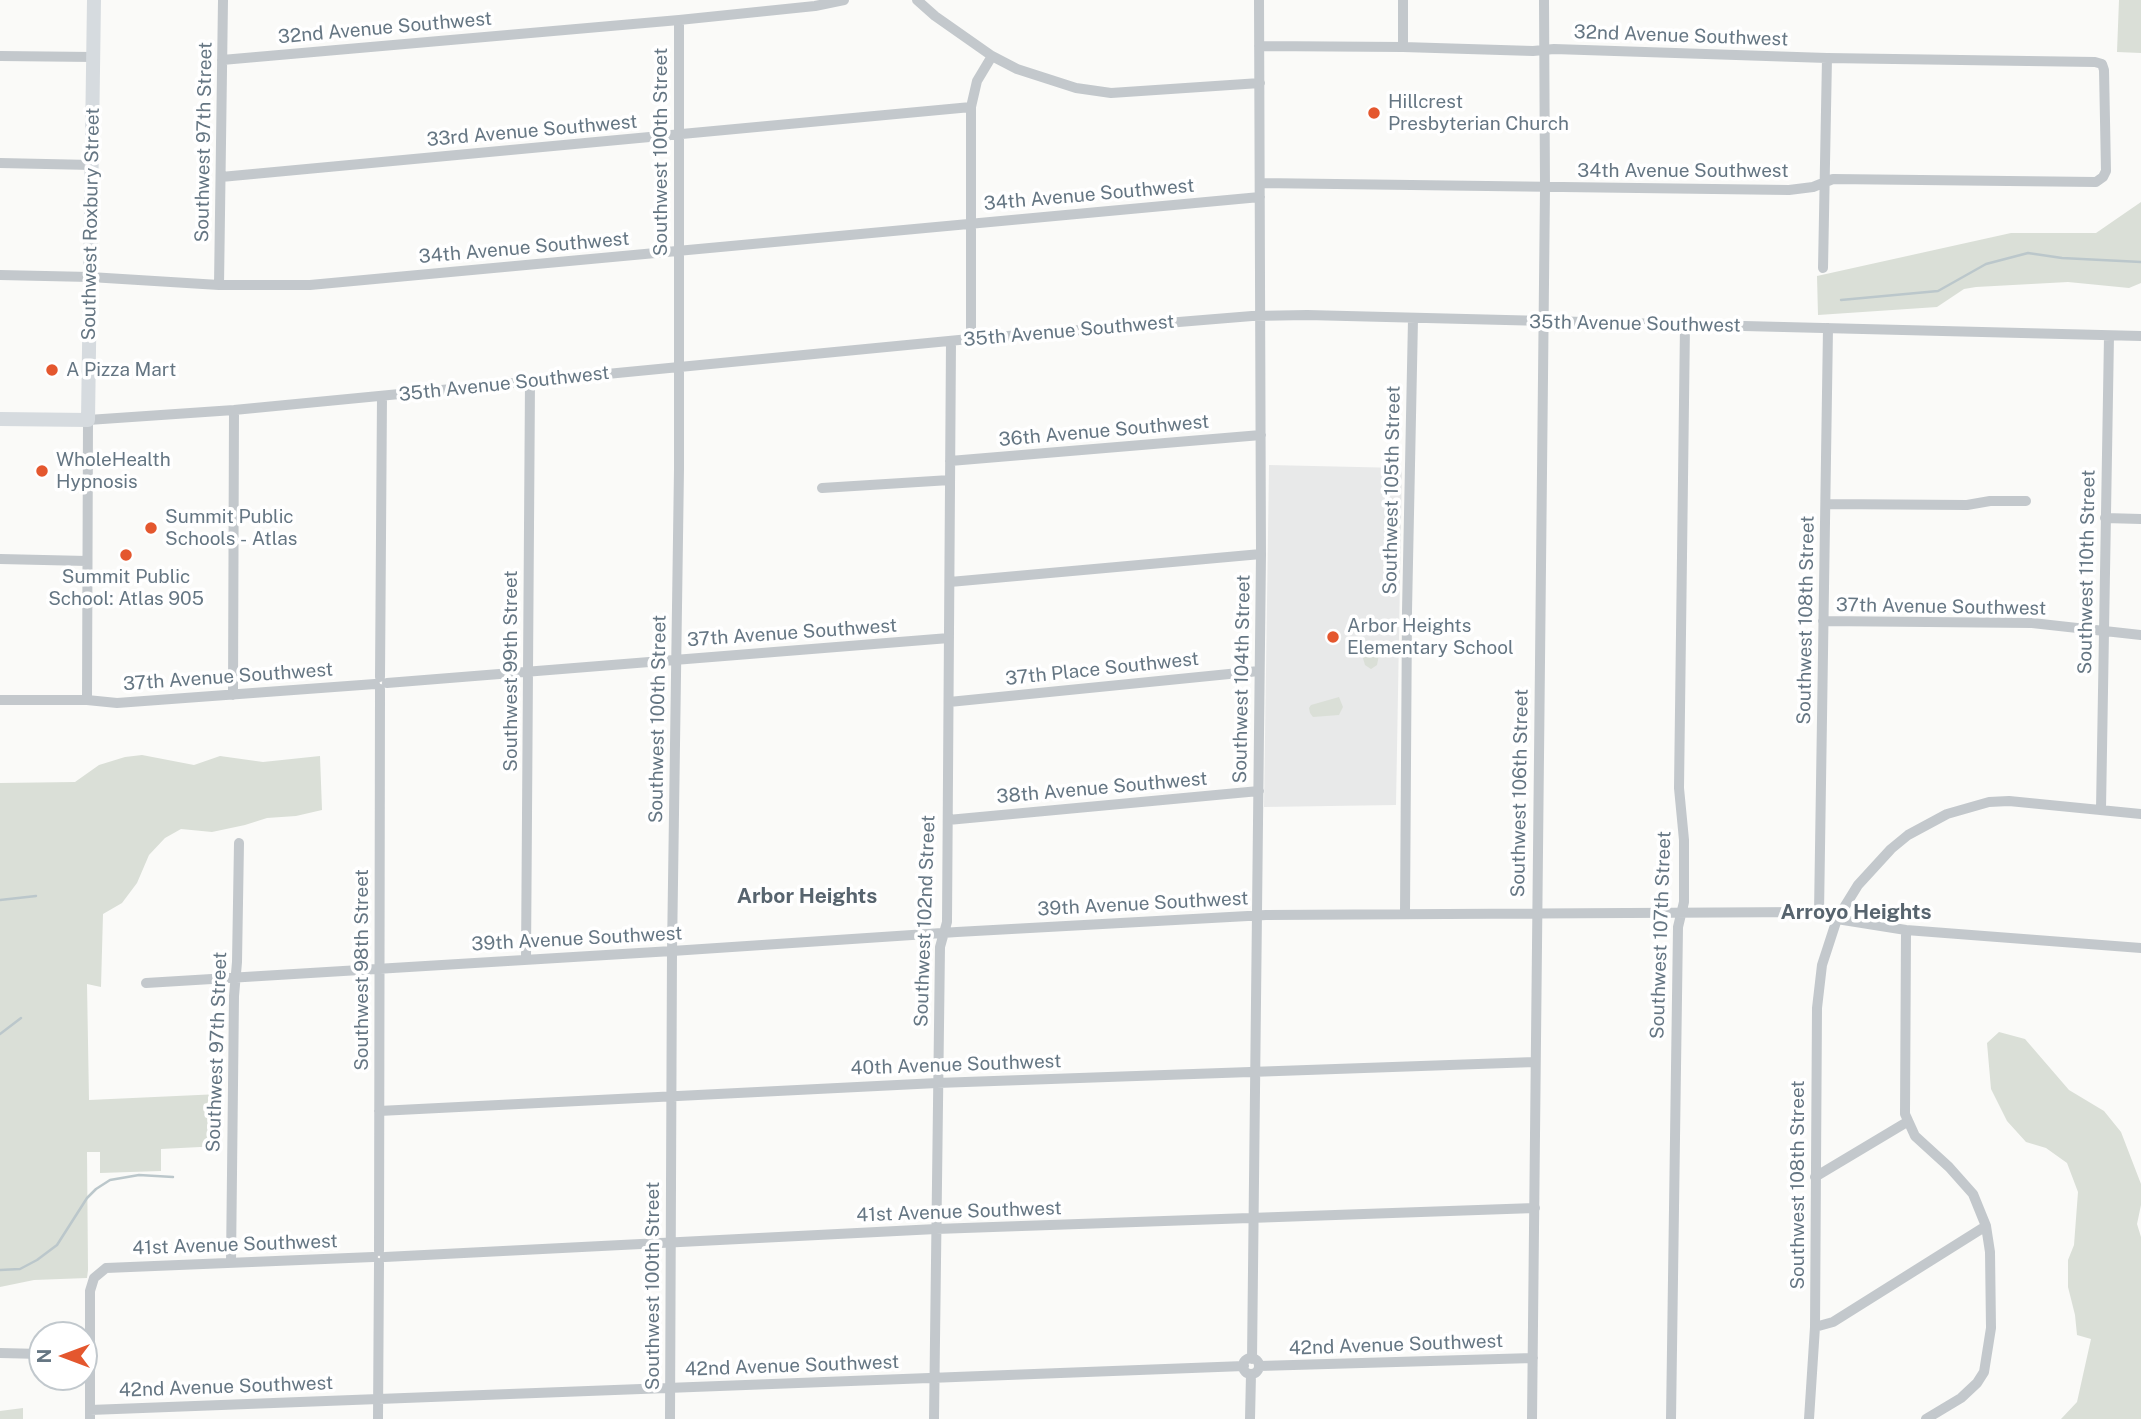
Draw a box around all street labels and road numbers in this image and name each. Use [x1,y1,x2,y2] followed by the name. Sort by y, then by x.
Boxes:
[277,7,493,49] street label: 32nd Avenue Southwest
[1573,21,1789,51] street label: 32nd Avenue Southwest
[191,42,217,242] street label: Southwest 97th Street
[650,48,672,256] street label: Southwest 100th Street
[78,107,104,341] street label: Southwest Roxbury Street
[426,110,638,152] street label: 33rd Avenue Southwest
[1577,160,1789,182] street label: 34th Avenue Southwest
[983,174,1195,216] street label: 34th Avenue Southwest
[418,227,630,269] street label: 34th Avenue Southwest
[963,310,1175,352] street label: 35th Avenue Southwest
[1529,311,1741,337] street label: 35th Avenue Southwest
[398,362,610,406] street label: 35th Avenue Southwest
[1379,385,1405,595] street label: Southwest 105th Street
[998,410,1210,452] street label: 36th Avenue Southwest
[2074,469,2100,675] street label: Southwest 110th Street
[1793,515,1819,725] street label: Southwest 108th Street
[500,570,522,772] street label: Southwest 99th Street
[1229,574,1255,784] street label: Southwest 104th Street
[1836,594,2046,620] street label: 37th Avenue Southwest
[686,614,898,652] street label: 37th Avenue Southwest
[645,615,671,823] street label: Southwest 100th Street
[1004,647,1200,691] street label: 37th Place Southwest
[122,658,334,696] street label: 37th Avenue Southwest
[1507,688,1533,898] street label: Southwest 106th Street
[996,767,1208,809] street label: 38th Avenue Southwest
[910,815,940,1027] street label: Southwest 102nd Street
[1646,831,1676,1039] street label: Southwest 107th Street
[351,869,373,1071] street label: Southwest 98th Street
[1037,887,1249,921] street label: 39th Avenue Southwest
[471,922,683,956] street label: 39th Avenue Southwest
[202,951,232,1153] street label: Southwest 97th Street
[850,1050,1062,1080] street label: 40th Avenue Southwest
[1787,1080,1809,1290] street label: Southwest 108th Street
[642,1182,664,1390] street label: Southwest 100th Street
[856,1197,1062,1227] street label: 41st Avenue Southwest
[132,1230,338,1260] street label: 41st Avenue Southwest
[1288,1330,1504,1360] street label: 42nd Avenue Southwest
[684,1351,900,1381] street label: 42nd Avenue Southwest
[118,1372,334,1402] street label: 42nd Avenue Southwest

